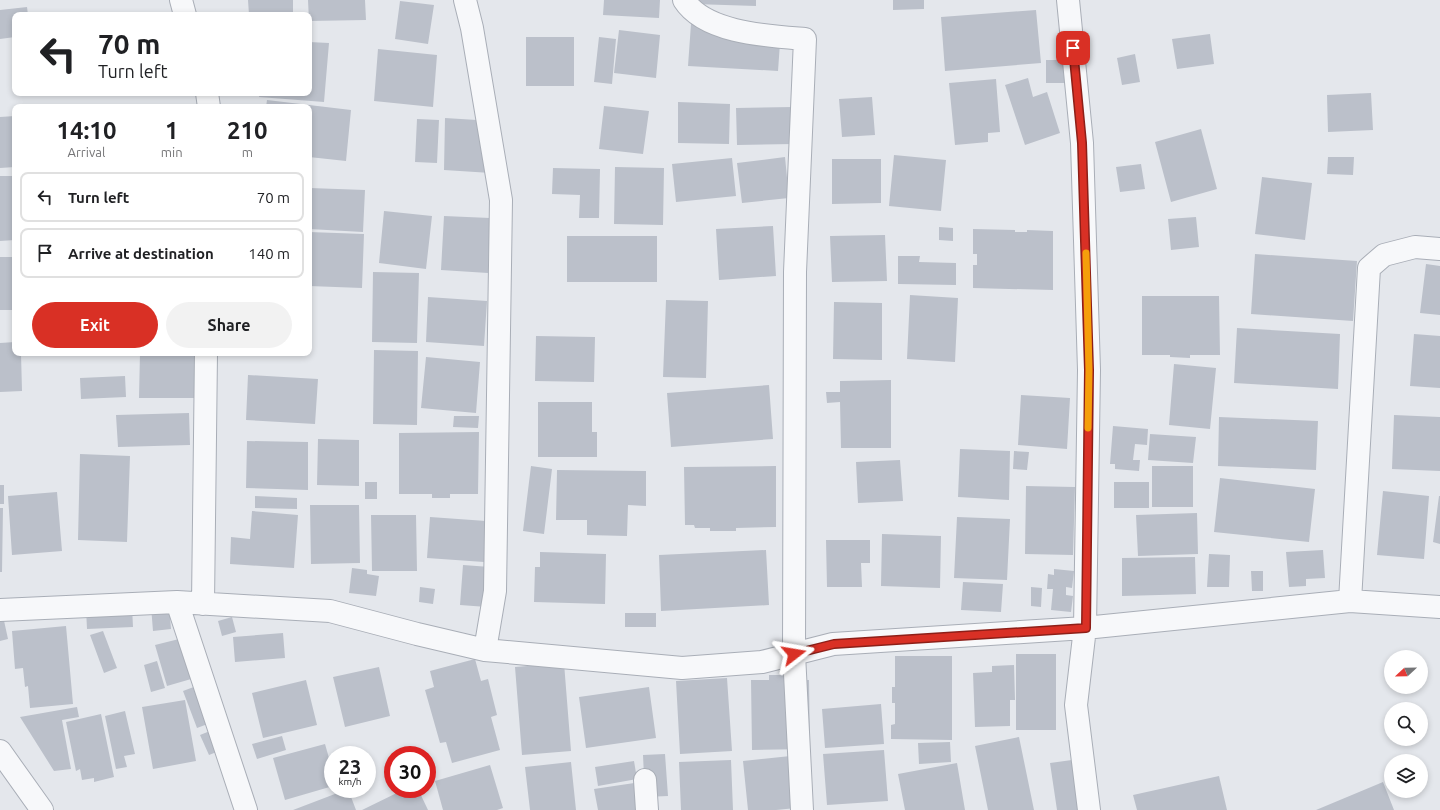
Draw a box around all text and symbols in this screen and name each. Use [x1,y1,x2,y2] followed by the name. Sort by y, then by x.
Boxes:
[32,28,84,80] icon: left
[98,28,160,59] text: 70 m
[1056,31,1090,65] pin
[1062,37,1084,59] icon: arrive
[98,61,168,81] text: Turn left
[56,117,116,144] text: 14:10
[165,117,178,144] text: 1
[227,117,268,144] text: 210
[67,145,105,159] text: Arrival
[161,145,183,159] text: min
[242,145,253,159] text: m
[34,186,56,208] icon: left
[68,189,129,206] text: Turn left
[257,189,290,206] text: 70 m
[34,242,56,264] icon: arrive
[68,245,214,262] text: Arrive at destination
[248,245,290,262] text: 140 m
[32,302,158,348] button: Exit
[166,302,292,348] button: Share
[773,633,815,675] position arrow
[1384,650,1428,694] north arrow
[1384,650,1428,798] map controls
[1384,702,1428,746] button: search
[384,746,436,798] speed limit sign: 30
[1384,754,1428,798] button: layers
[339,755,361,778] text: 23
[338,776,362,787] text: km/h

